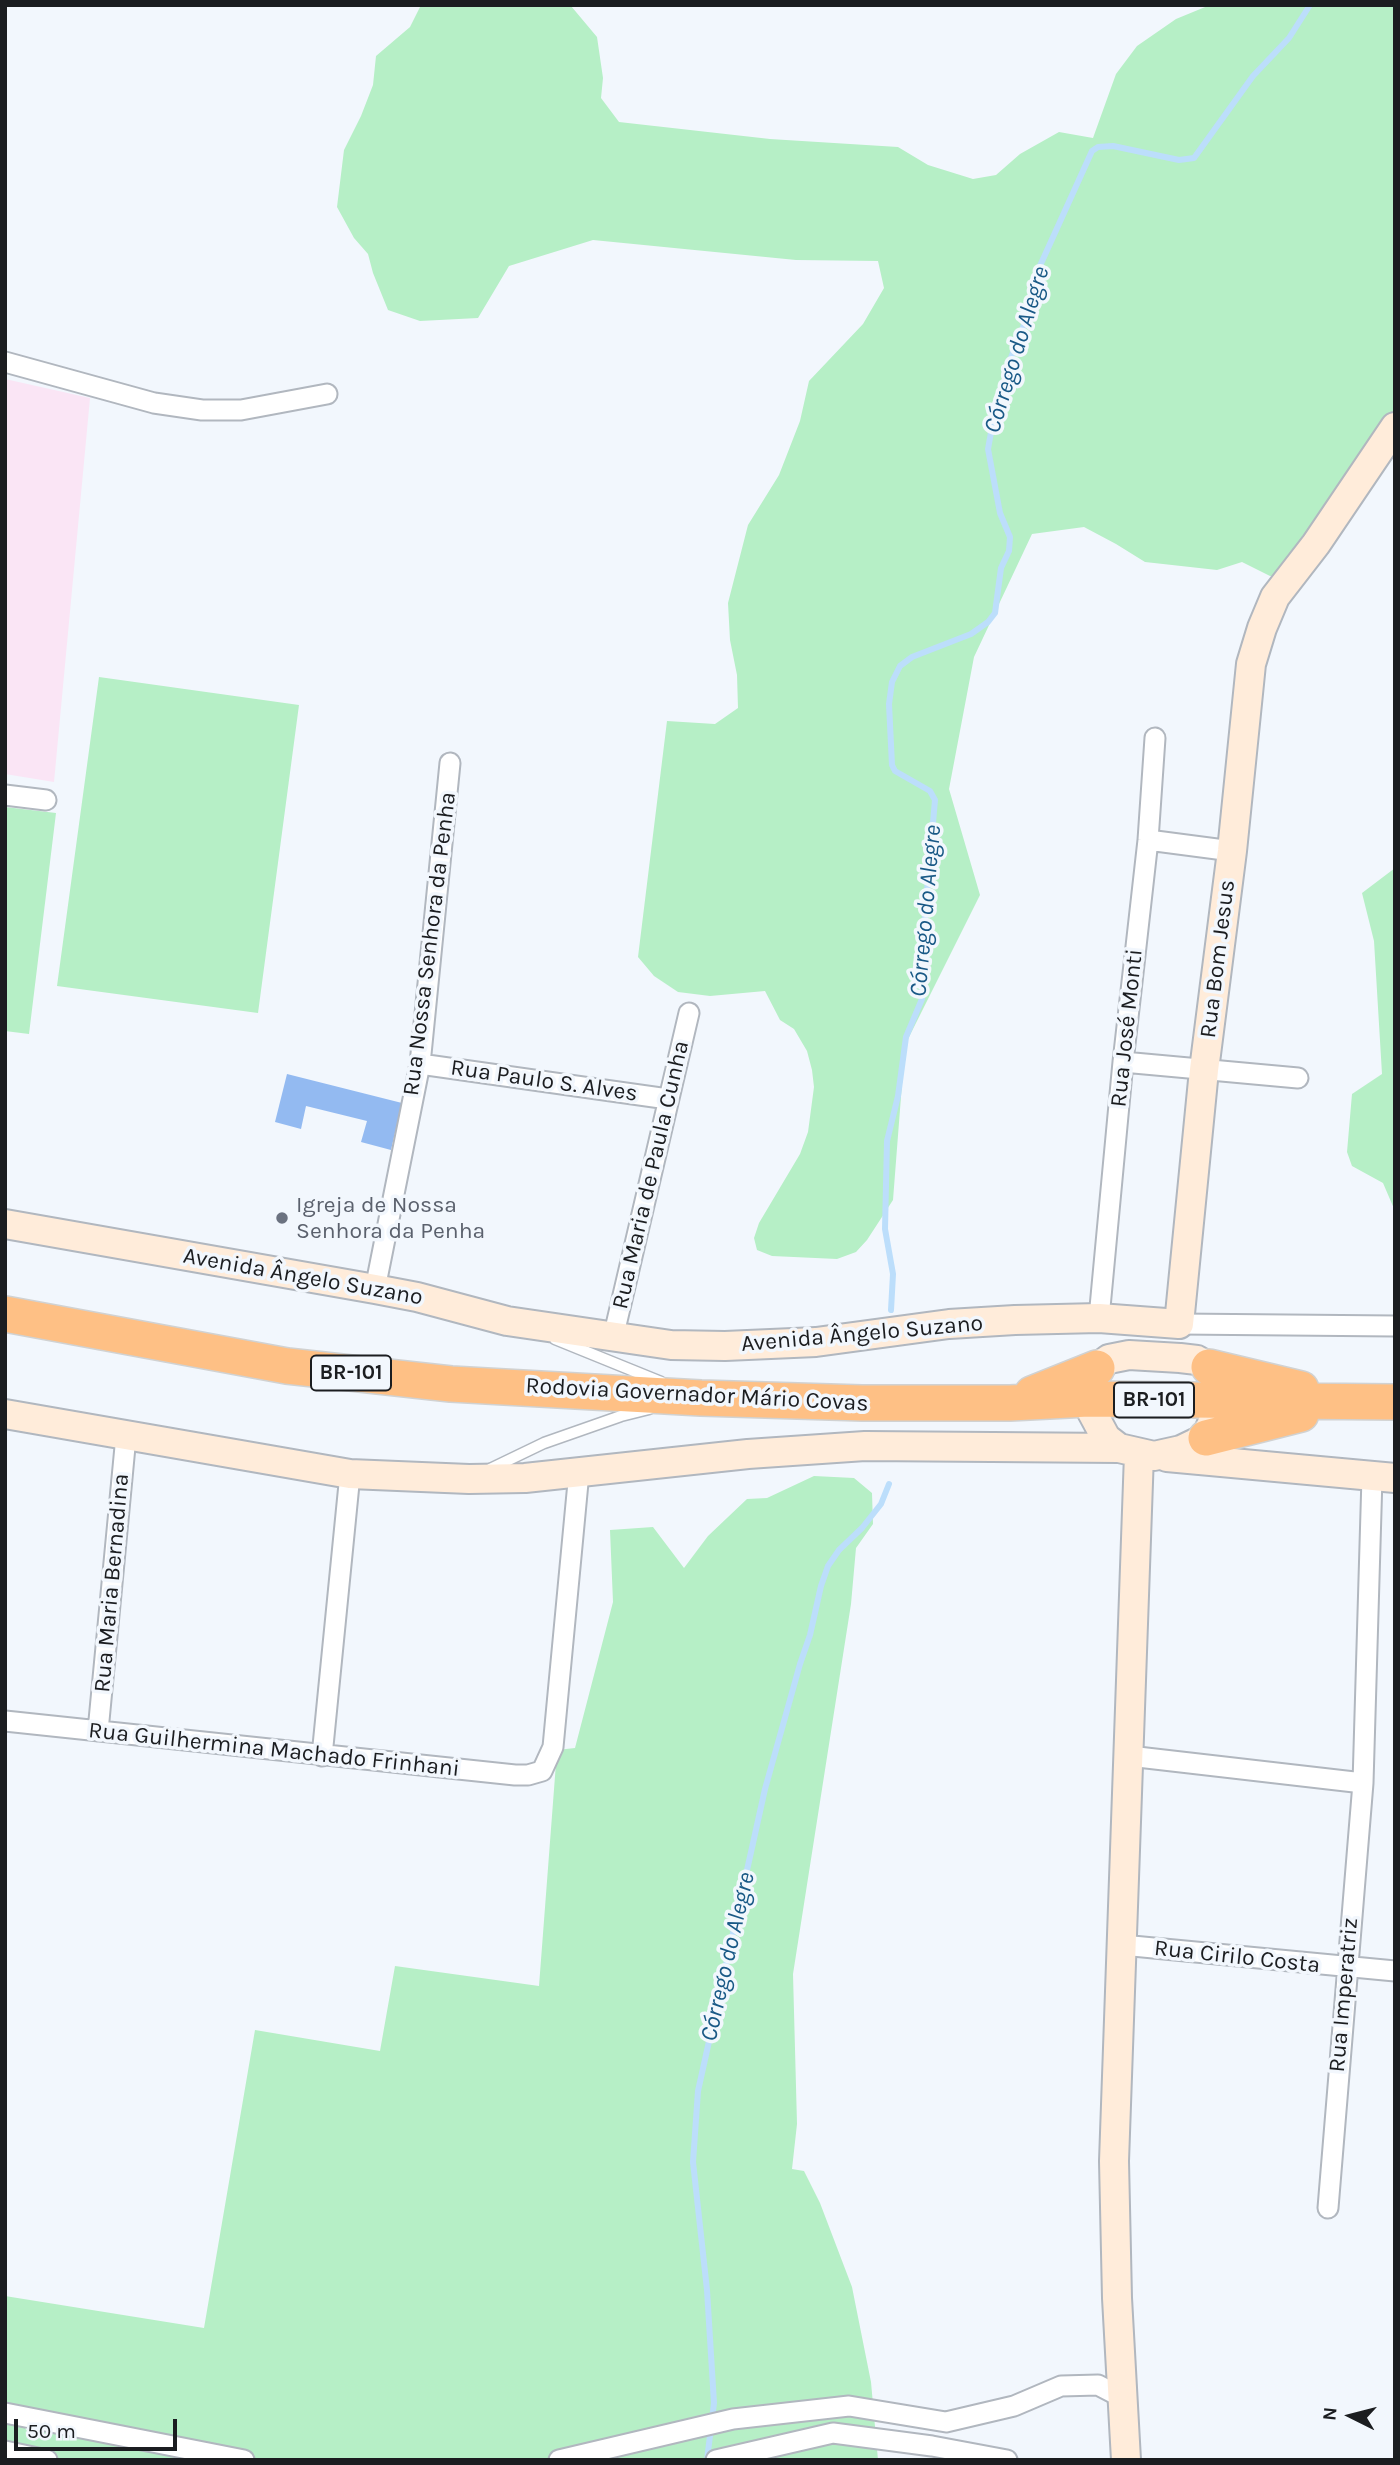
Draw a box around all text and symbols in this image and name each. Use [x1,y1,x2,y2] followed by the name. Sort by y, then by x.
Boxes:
[978,263,1056,437] water label: Córrego do Alegre
[398,790,462,1098] street label: Rua Nossa Senhora da Penha
[904,824,948,998] water label: Córrego do Alegre
[1195,878,1241,1040] street label: Rua Bom Jesus
[1105,948,1149,1108] street label: Rua José Monti
[607,1038,695,1312] street label: Rua Maria de Paula Cunha
[449,1054,639,1108] street label: Rua Paulo S. Alves
[296,1191,485,1245] place label: Igreja de Nossa Senhora da Penha
[274,1210,290,1226] marker: Igreja de Nossa Senhora da Penha
[181,1242,425,1312] street label: Avenida Ângelo Suzano
[740,1310,984,1358] street label: Avenida Ângelo Suzano
[311,1356,391,1390] road number: BR-101
[525,1372,869,1418] street label: Rodovia Governador Mário Covas
[1114,1382,1194,1418] road number: BR-101
[89,1472,135,1694] street label: Rua Maria Bernadina
[87,1717,461,1783] street label: Rua Guilhermina Machado Frinhani
[695,1870,761,2044] water label: Córrego do Alegre
[1323,1917,1365,2073] street label: Rua Imperatriz
[1153,1935,1321,1979] street label: Rua Cirilo Costa
[1316,2381,1386,2451] north arrow
[18,2406,180,2450] scale bar
[1318,2406,1342,2422] text: N
[27,2419,76,2443] text: 50 m

